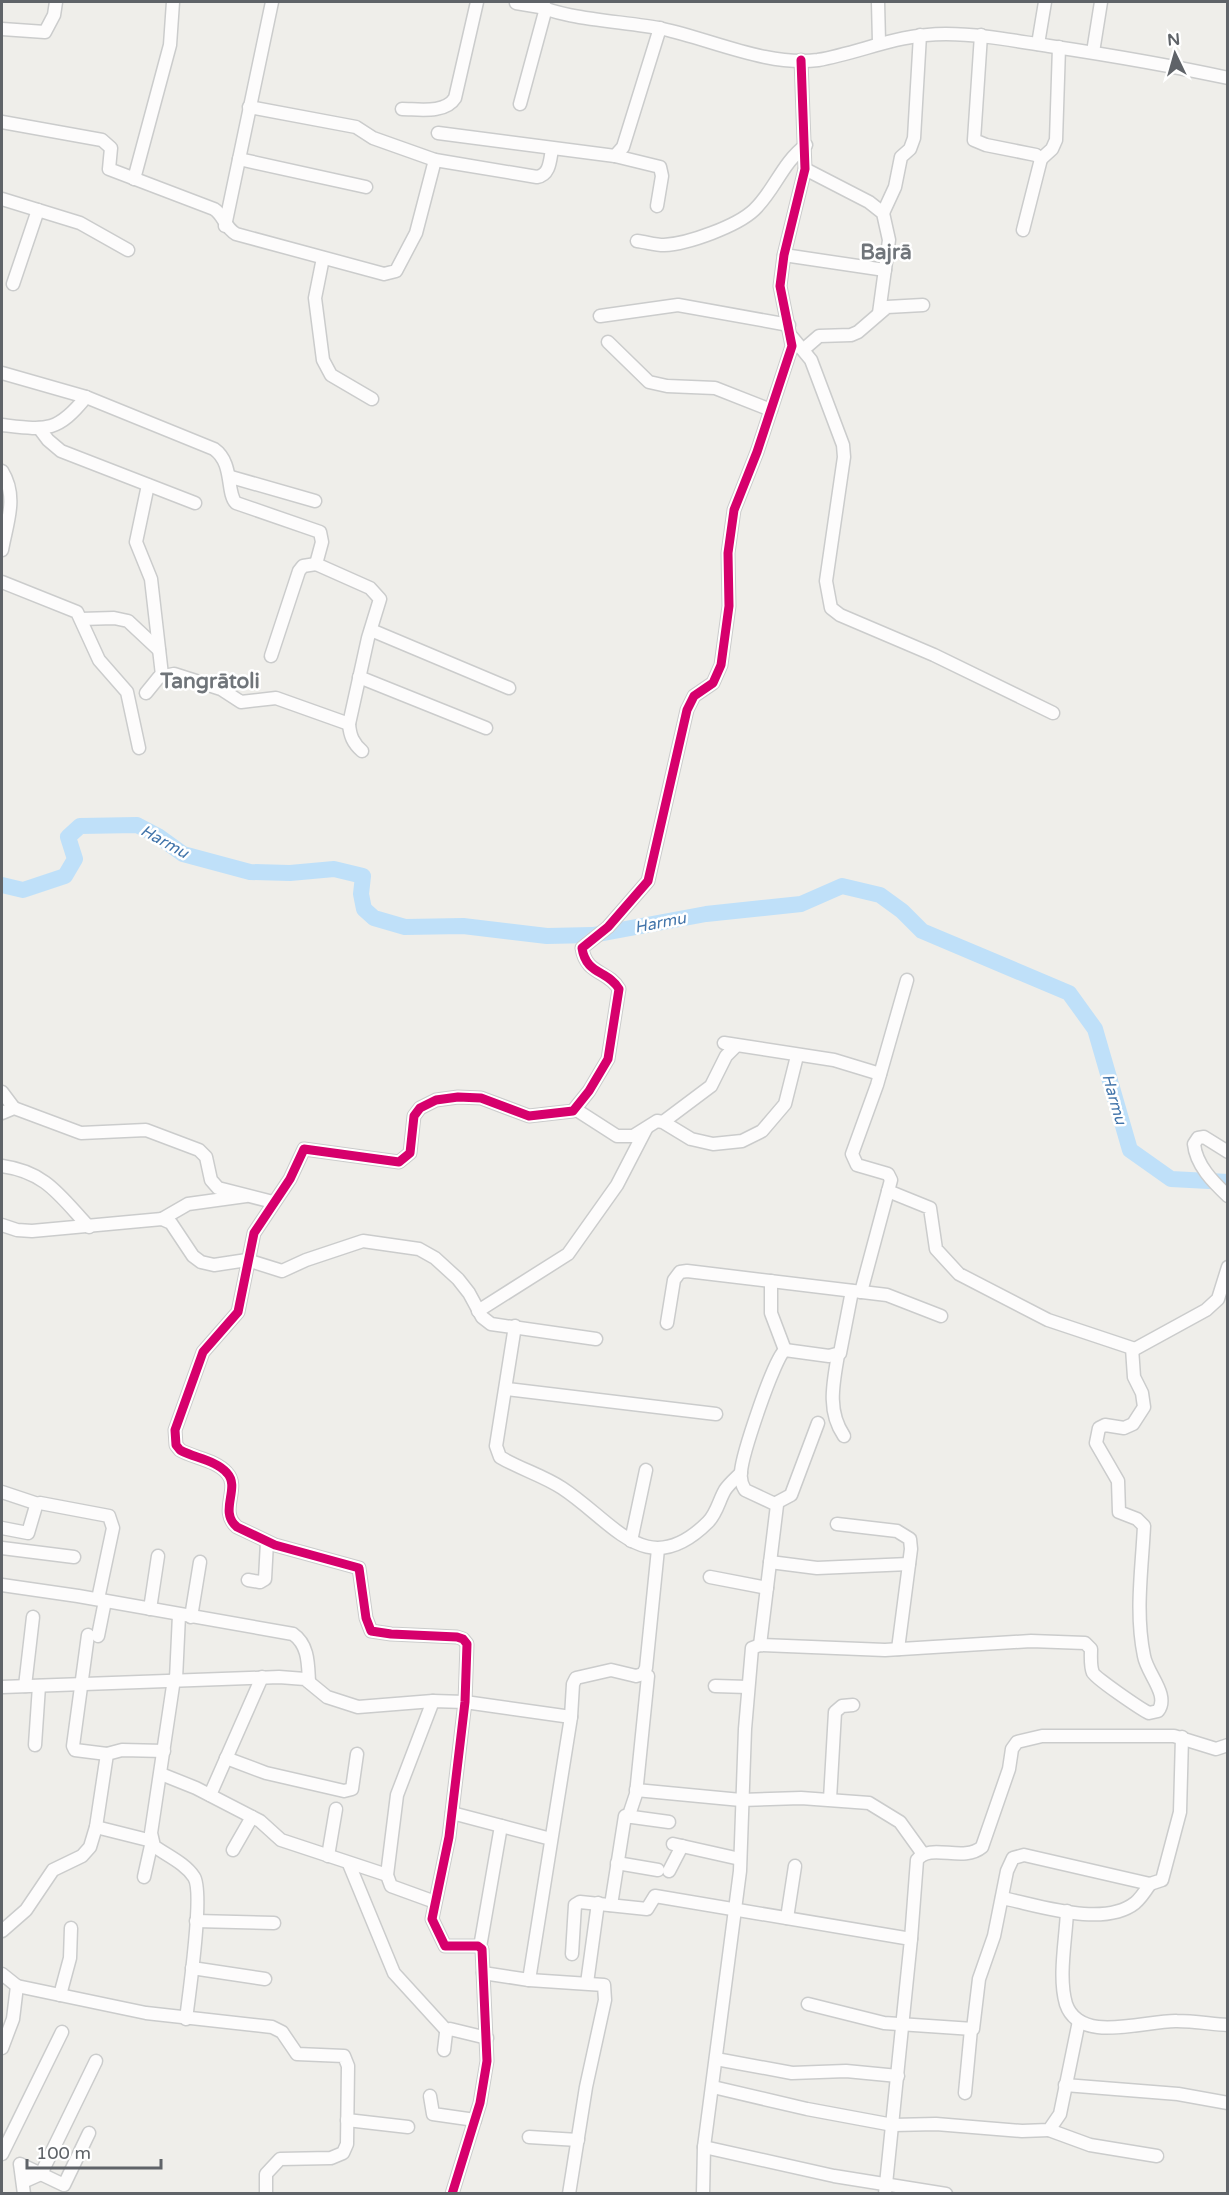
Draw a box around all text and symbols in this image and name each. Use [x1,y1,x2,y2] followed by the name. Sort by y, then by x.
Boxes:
[1145,24,1205,84] north arrow
[1167,30,1181,51] text: N
[860,240,912,265] district label: Bajrā
[159,669,260,694] district label: Tangrātoli
[137,821,193,864] water label: Harmu
[633,908,689,938] water label: Harmu
[1097,1072,1131,1128] water label: Harmu
[27,2132,160,2170] scale bar
[36,2142,91,2164] text: 100 m

